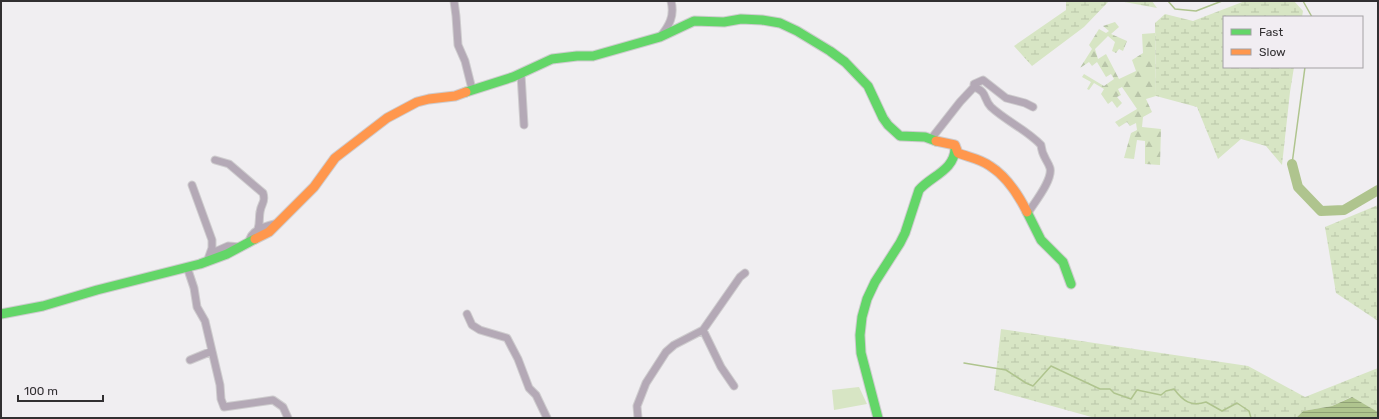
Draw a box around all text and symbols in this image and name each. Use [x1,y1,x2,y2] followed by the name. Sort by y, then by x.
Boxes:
[1223,16,1363,68] legend
[1259,25,1283,39] text: Fast
[1259,45,1286,59] text: Slow
[18,377,103,403] scale bar
[24,384,58,398] text: 100 m

